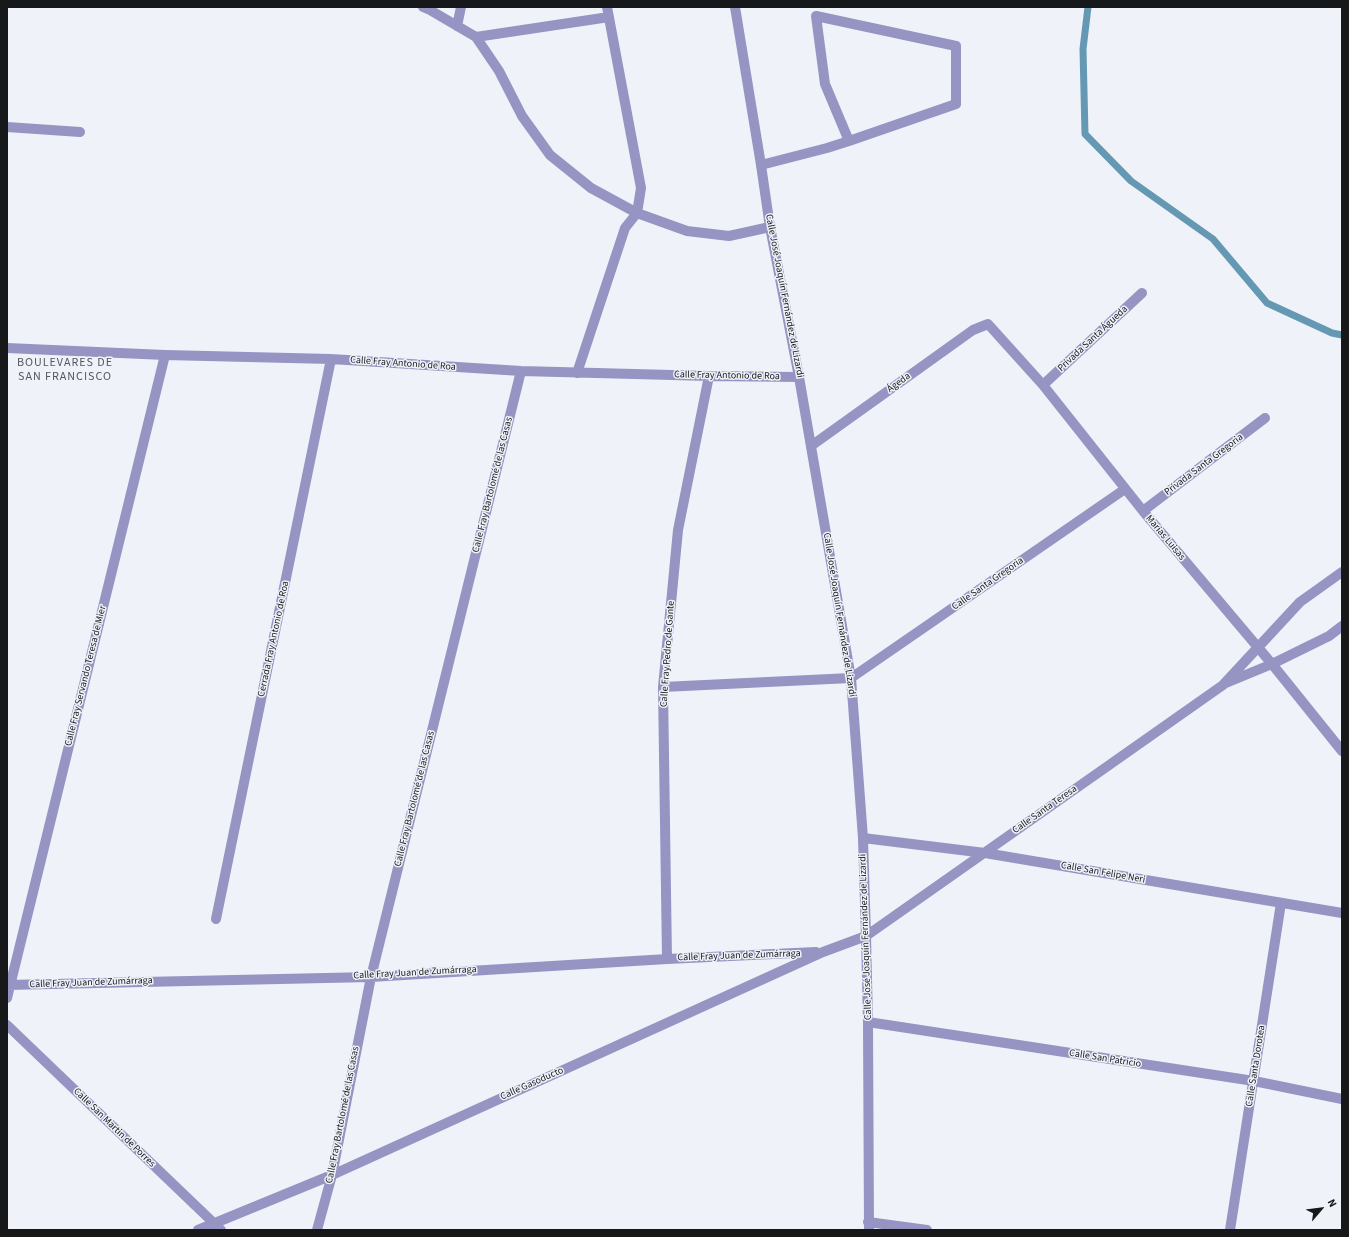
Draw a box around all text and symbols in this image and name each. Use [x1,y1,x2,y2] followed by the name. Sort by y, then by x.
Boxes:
[762,213,806,379] street label: Calle José Joaquín Fernández de Lizardi
[1056,304,1130,374] street label: Privada Santa Águeda
[350,354,456,374] street label: Calle Fray Antonio de Roa
[17,356,113,384] district label: BOULEVARES DE SAN FRANCISCO
[674,369,780,383] street label: Calle Fray Antonio de Roa
[885,371,913,395] street label: Ágeda
[470,416,516,554] street label: Calle Fray Bartolomé de las Casas
[1162,431,1246,499] street label: Privada Santa Gregoria
[1143,513,1187,563] street label: Marias Luisas
[820,532,858,698] street label: Calle José Joaquín Fernández de Lizardi
[950,555,1026,613] street label: Calle Santa Gregoria
[256,580,292,698] street label: Cerrada Fray Antonio de Roa
[658,600,678,708] street label: Calle Fray Pedro de Gante
[63,605,109,747] street label: Calle Fray Servando Teresa de Mier
[392,730,438,868] street label: Calle Fray Bartolomé de las Casas
[1010,783,1080,837] street label: Calle Santa Teresa
[857,854,875,1020] street label: Calle José Joaquín Fernández de Lizardi
[1060,860,1146,886] street label: Calle San Felipe Neri
[677,948,801,964] street label: Calle Fray Juan de Zumárraga
[353,964,477,982] street label: Calle Fray Juan de Zumárraga
[29,975,153,991] street label: Calle Fray Juan de Zumárraga
[1244,1024,1268,1108] street label: Calle Santa Dorotea
[324,1046,362,1184] street label: Calle Fray Bartolomé de las Casas
[1068,1047,1142,1071] street label: Calle San Patricio
[499,1065,565,1103] street label: Calle Gasoducto
[71,1086,157,1170] street label: Calle San Martin de Porres
[1301,1189,1341,1229] north arrow
[1324,1196,1340,1210] text: N

